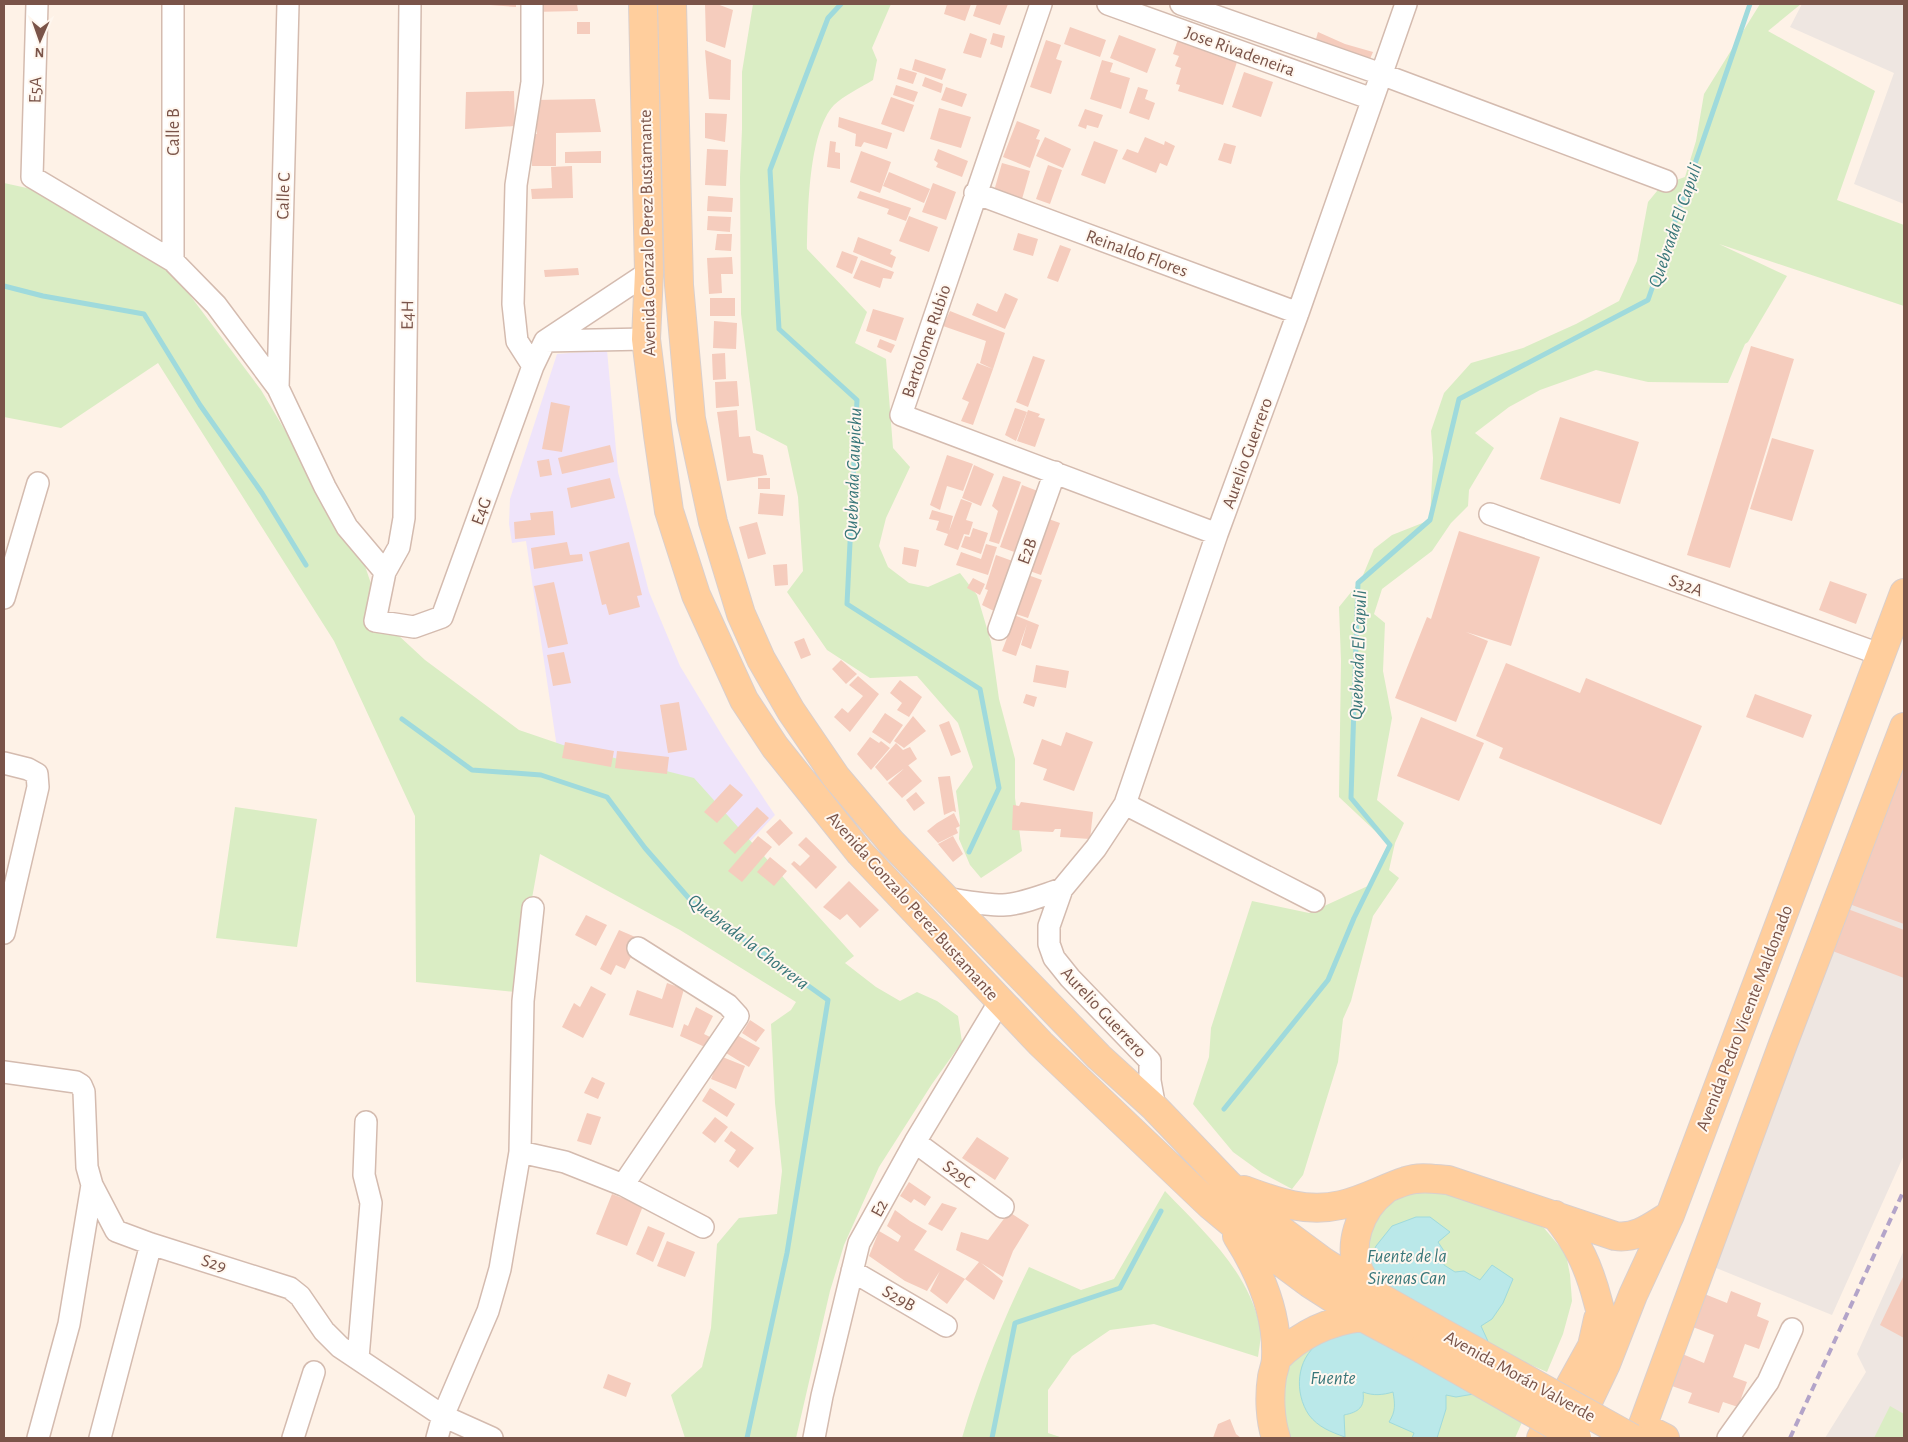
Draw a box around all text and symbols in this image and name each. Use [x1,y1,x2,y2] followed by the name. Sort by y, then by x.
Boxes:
[15,15,65,65] north arrow
[1182,24,1297,80] street label: Jose Rivadeneira
[34,45,45,59] text: N
[27,76,45,104] street label: E5A
[165,108,183,156] street label: Calle B
[637,109,659,356] street label: Avenida Gonzalo Perez Bustamante
[1645,161,1706,290] water label: Quebrada El Capuli
[274,172,294,220] street label: Calle C
[1083,227,1190,281] street label: Reinaldo Flores
[899,282,955,400] street label: Bartolome Rubio
[399,300,417,330] street label: E4H
[1220,396,1276,511] street label: Aurelio Guerrero
[842,407,865,541] water label: Quebrada Caupichu
[469,495,495,528] street label: E4G
[1015,536,1041,567] street label: E2B
[1666,572,1706,600] street label: S32A
[1347,590,1370,720] water label: Quebrada El Capuli
[823,809,1001,1004] street label: Avenida Gonzalo Perez Bustamante
[684,891,812,994] water label: Quebrada la Chorrera
[1694,903,1796,1134] street label: Avenida Pedro Vicente Maldonado
[1057,964,1150,1061] street label: Aurelio Guerrero
[939,1157,978,1192] street label: S29C
[868,1197,892,1220] street label: E2
[1367,1247,1447,1288] water label: Fuente de la Sirenas Can
[199,1252,228,1276] street label: S29
[879,1282,918,1315] street label: S29B
[1441,1328,1598,1426] street label: Avenida Morán Valverde
[1310,1369,1356,1388] water label: Fuente

